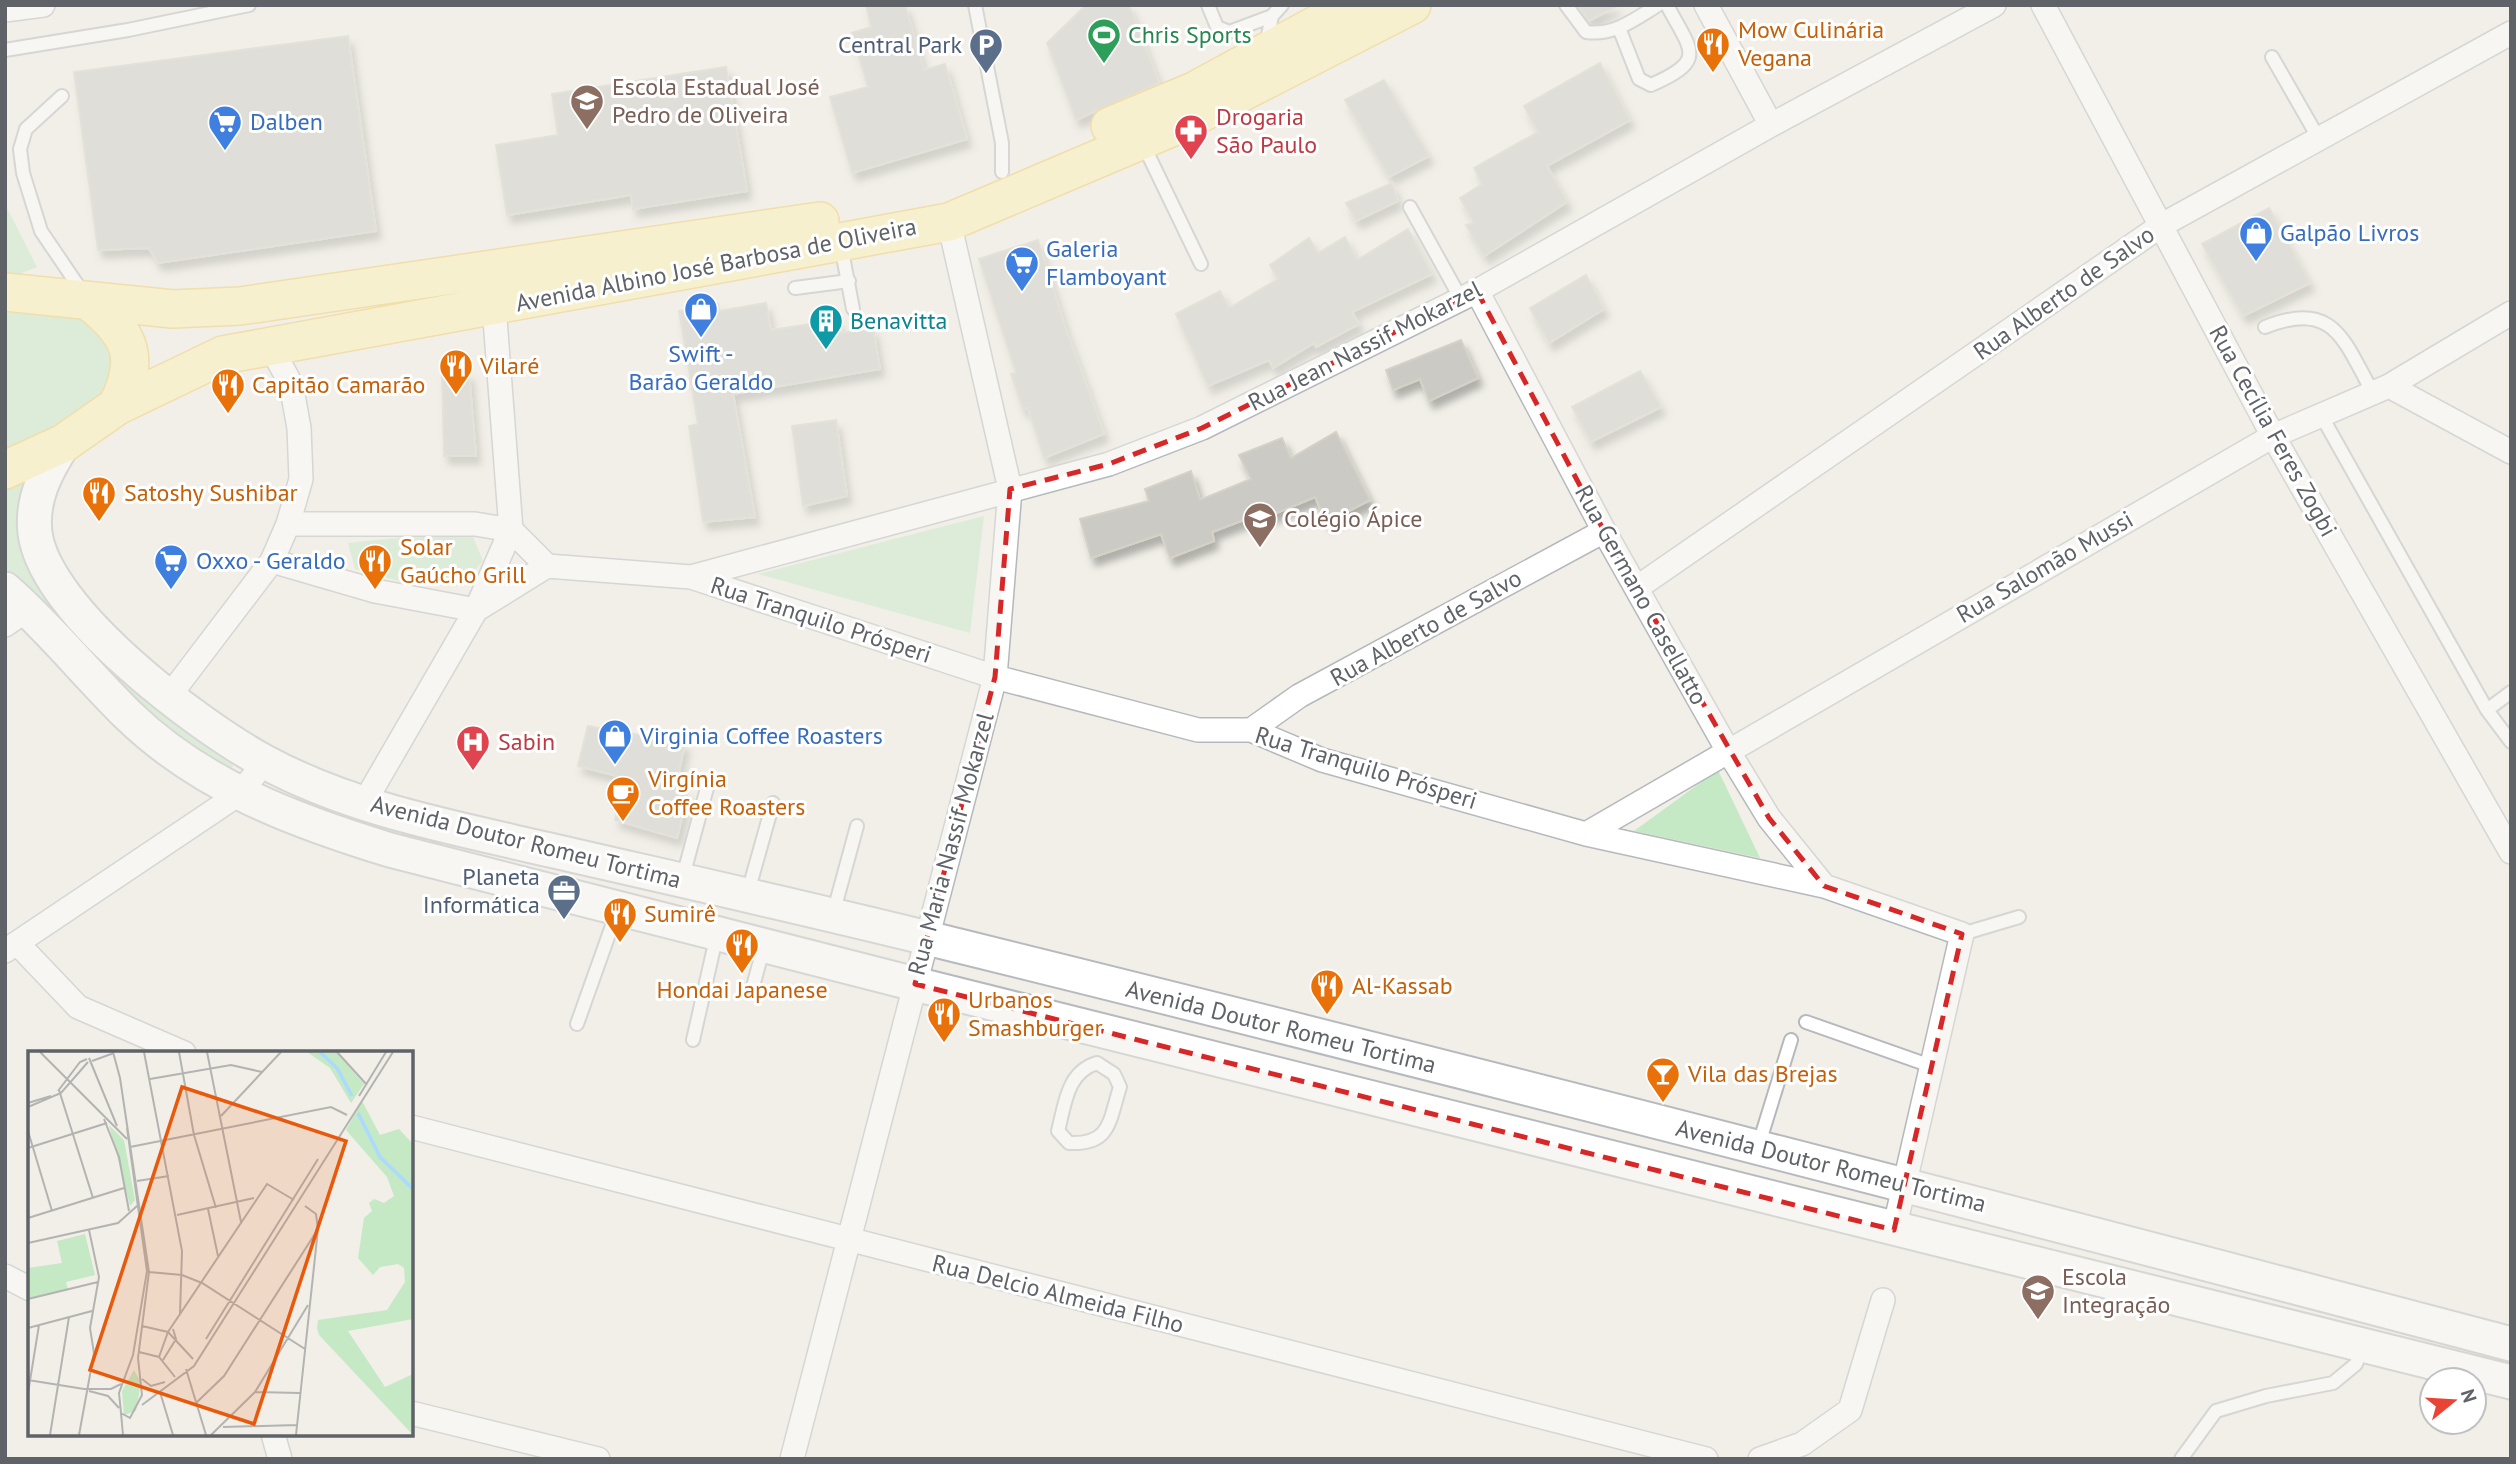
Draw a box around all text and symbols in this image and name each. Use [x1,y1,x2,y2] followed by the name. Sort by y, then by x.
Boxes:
[1737,14,1884,73] place label: Mow Culinária Vegana
[1085,16,1123,65] sports icon: Chris Sports
[1128,19,1252,50] place label: Chris Sports
[1694,25,1732,74] restaurant icon: Mow Culinária Vegana
[967,26,1005,75] parking icon: Central Park
[838,29,963,60] place label: Central Park
[612,71,820,130] place label: Escola Estadual José Pedro de Oliveira
[568,82,606,131] school or university icon: Escola Estadual José Pedro de Oliveira
[1216,101,1317,160] place label: Drogaria São Paulo
[206,103,244,152] supermarket icon: Dalben
[250,106,323,137] place label: Dalben
[1172,112,1210,161] pharmacy icon: Drogaria São Paulo
[513,210,919,319] street label: Avenida Albino José Barbosa de Oliveira
[2237,214,2275,263] shop icon: Galpão Livros
[2280,217,2419,248] place label: Galpão Livros
[1967,218,2160,367] street label: Rua Alberto de Salvo
[1046,233,1167,292] place label: Galeria Flamboyant
[1003,244,1041,293] supermarket icon: Galeria Flamboyant
[1243,273,1487,418] street label: Rua Jean Nassif Mokarzel
[682,290,720,339] shop icon: Swift - Barão Geraldo
[807,302,845,351] building icon: Benavitta
[850,305,947,336] place label: Benavitta
[2202,320,2344,542] street label: Rua Cecília Feres Zogbi
[629,338,773,397] place label: Swift - Barão Geraldo
[437,347,475,396] restaurant icon: Vilaré
[479,350,539,381] place label: Vilaré
[209,366,247,415] restaurant icon: Capitão Camarão
[252,369,425,400] place label: Capitão Camarão
[80,474,118,523] restaurant icon: Satoshy Sushibar
[124,477,298,508] place label: Satoshy Sushibar
[1568,479,1715,710] street label: Rua Germano Casellatto
[1241,500,1279,549] school or university icon: Colégio Ápice
[1284,503,1422,534] place label: Colégio Ápice
[1951,503,2139,630] street label: Rua Salomão Mussi
[400,531,526,590] place label: Solar Gaúcho Grill
[152,542,190,591] supermarket icon: Oxxo - Geraldo
[356,542,394,591] restaurant icon: Solar Gaúcho Grill
[196,545,346,576] place label: Oxxo - Geraldo
[1325,562,1527,693] street label: Rua Alberto de Salvo
[707,569,936,670] street label: Rua Tranquilo Prósperi
[901,709,1001,979] street label: Rua Maria Nassif Mokarzel
[596,717,634,766] shop icon: Virginia Coffee Roasters
[1251,719,1481,816] street label: Rua Tranquilo Prósperi
[639,720,883,751] place label: Virginia Coffee Roasters
[454,723,492,772] hospital icon: Sabin
[498,726,555,757] place label: Sabin
[647,763,805,822] place label: Virgínia Coffee Roasters
[604,774,642,823] cafe icon: Virgínia Coffee Roasters
[368,788,684,895] street label: Avenida Doutor Romeu Tortima
[423,861,540,920] place label: Planeta Informática
[545,872,583,921] office icon: Planeta Informática
[601,895,639,944] restaurant icon: Sumirê
[644,898,716,929] place label: Sumirê
[723,926,761,975] restaurant icon: Hondai Japanese
[1308,967,1346,1016] restaurant icon: Al-Kassab
[1352,970,1453,1001] place label: Al-Kassab
[1123,973,1439,1080] street label: Avenida Doutor Romeu Tortima
[656,974,828,1005] place label: Hondai Japanese
[968,984,1103,1043] place label: Urbanos Smashburger
[925,995,963,1044] restaurant icon: Urbanos Smashburger
[28,1051,413,1436] inset map
[1644,1055,1682,1104] bar icon: Vila das Brejas
[1687,1058,1838,1089] place label: Vila das Brejas
[1673,1112,1989,1219] street label: Avenida Doutor Romeu Tortima
[929,1247,1187,1340] street label: Rua Delcio Almeida Filho
[2062,1261,2170,1320] place label: Escola Integração
[2019,1272,2057,1321] school or university icon: Escola Integração
[2418,1366,2488,1436] north arrow
[2456,1386,2483,1405] text: N

